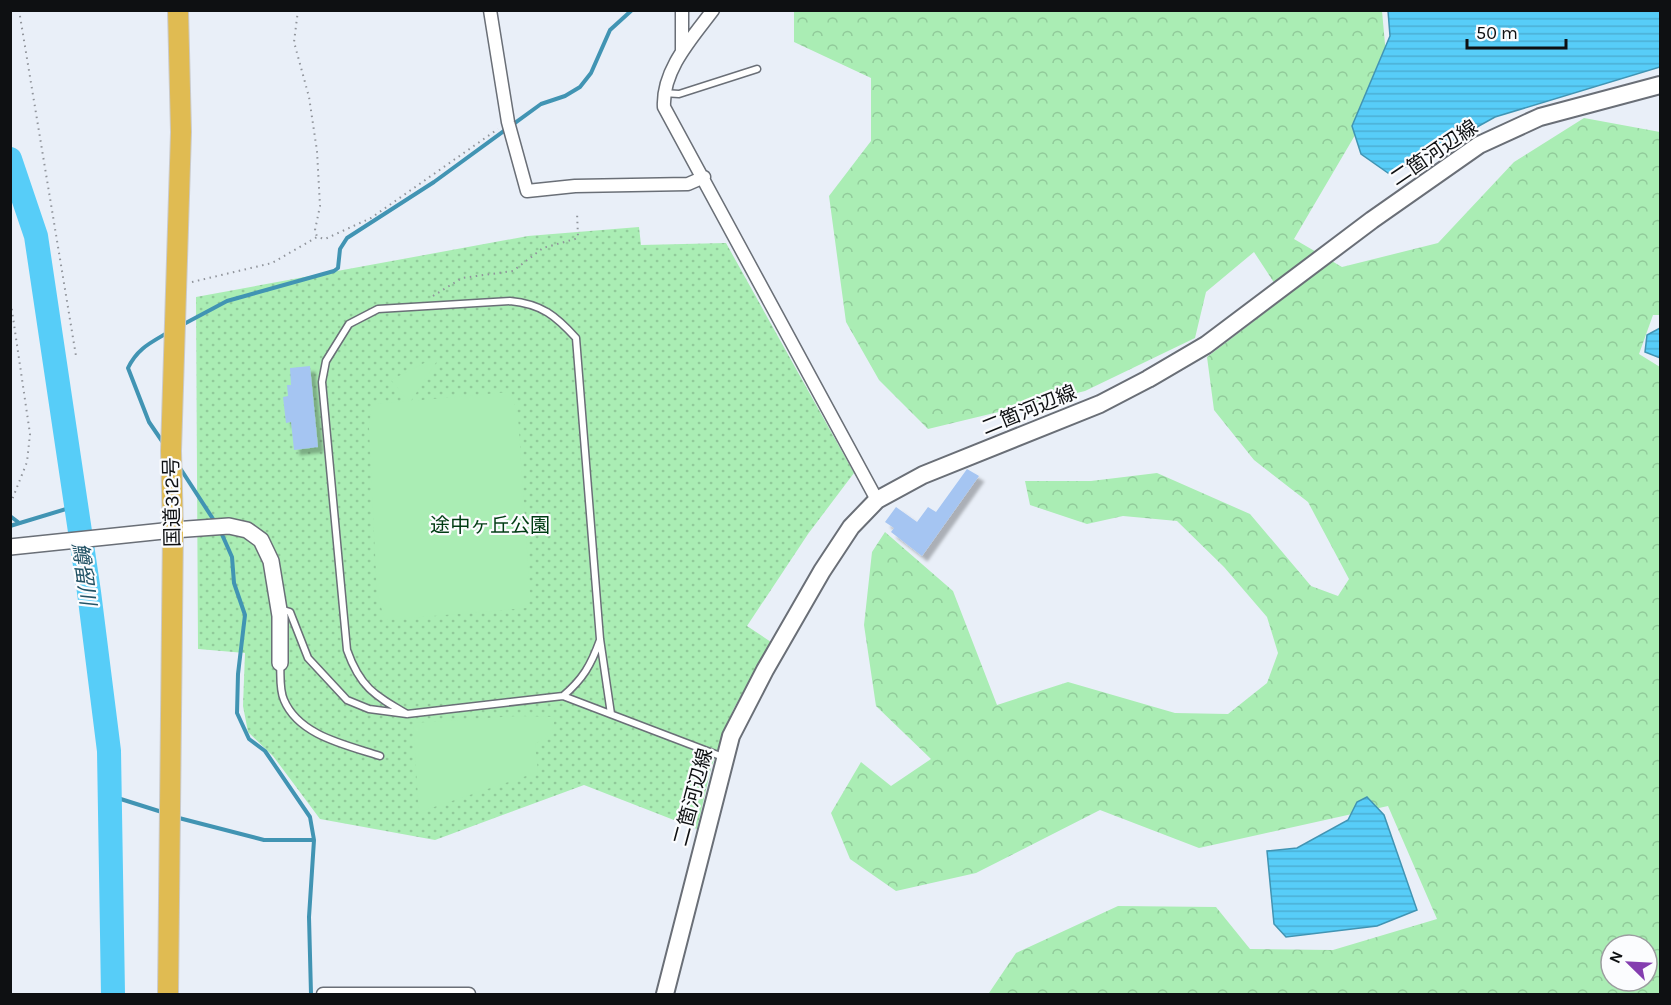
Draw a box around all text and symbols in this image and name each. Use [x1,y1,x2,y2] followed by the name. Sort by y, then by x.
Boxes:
[1467,12,1566,50] scale bar
[1476,22,1518,44] text: 50 m
[1386,116,1482,190] street label: 二箇河辺線
[978,381,1080,439] street label: 二箇河辺線
[160,457,184,547] street label: 国道312号
[430,514,550,537] park label: 途中ヶ丘公園
[68,541,101,609] water label: 鱒留川
[669,746,717,848] street label: 二箇河辺線
[1599,933,1659,993] north arrow
[1605,948,1627,966] text: N

